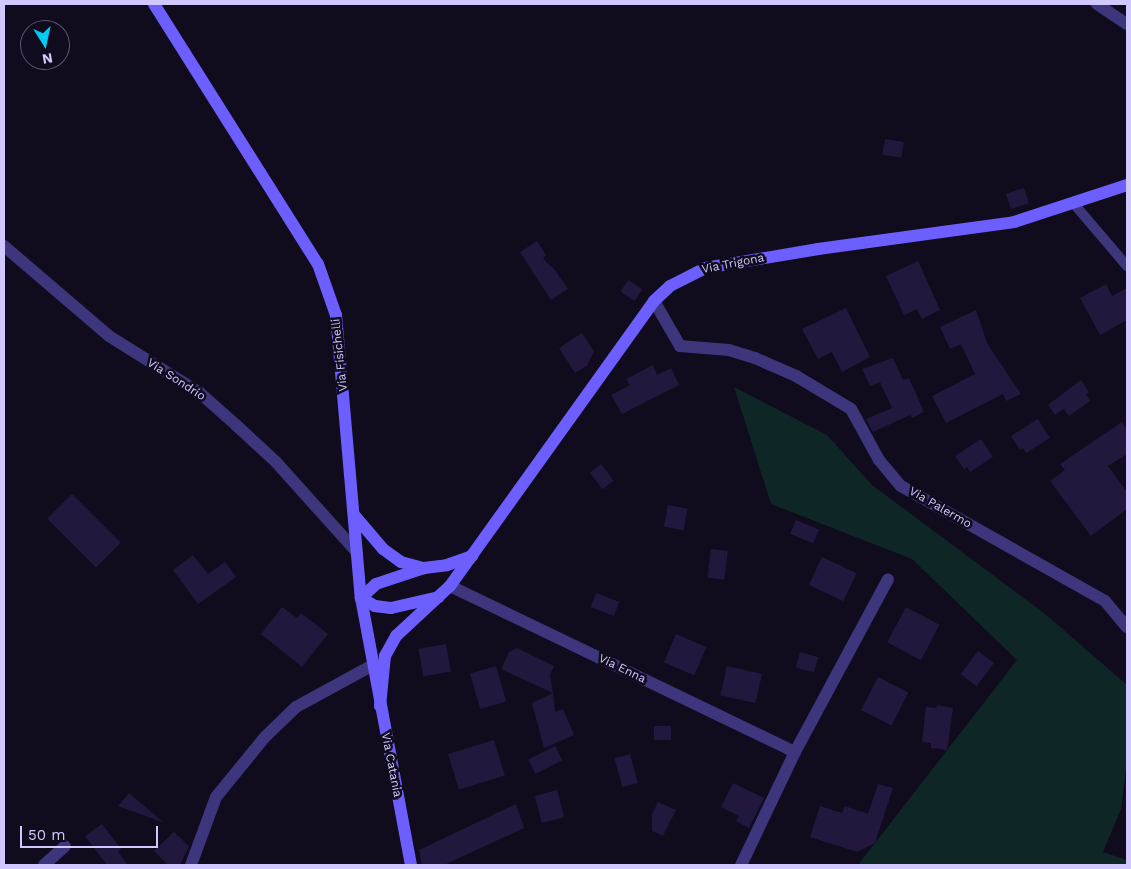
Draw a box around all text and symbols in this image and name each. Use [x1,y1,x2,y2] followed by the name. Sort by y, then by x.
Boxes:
[20,20,70,70] north arrow
[41,50,54,68] text: N
[700,251,766,277] street label: Via Trigona
[329,318,351,392] street label: Via Fisichelli
[144,356,208,404] street label: Via Sondrio
[906,484,974,532] street label: Via Palermo
[596,651,648,687] street label: Via Enna
[378,731,404,799] street label: Via Catania
[22,816,160,848] scale bar
[28,826,65,844] text: 50 m

